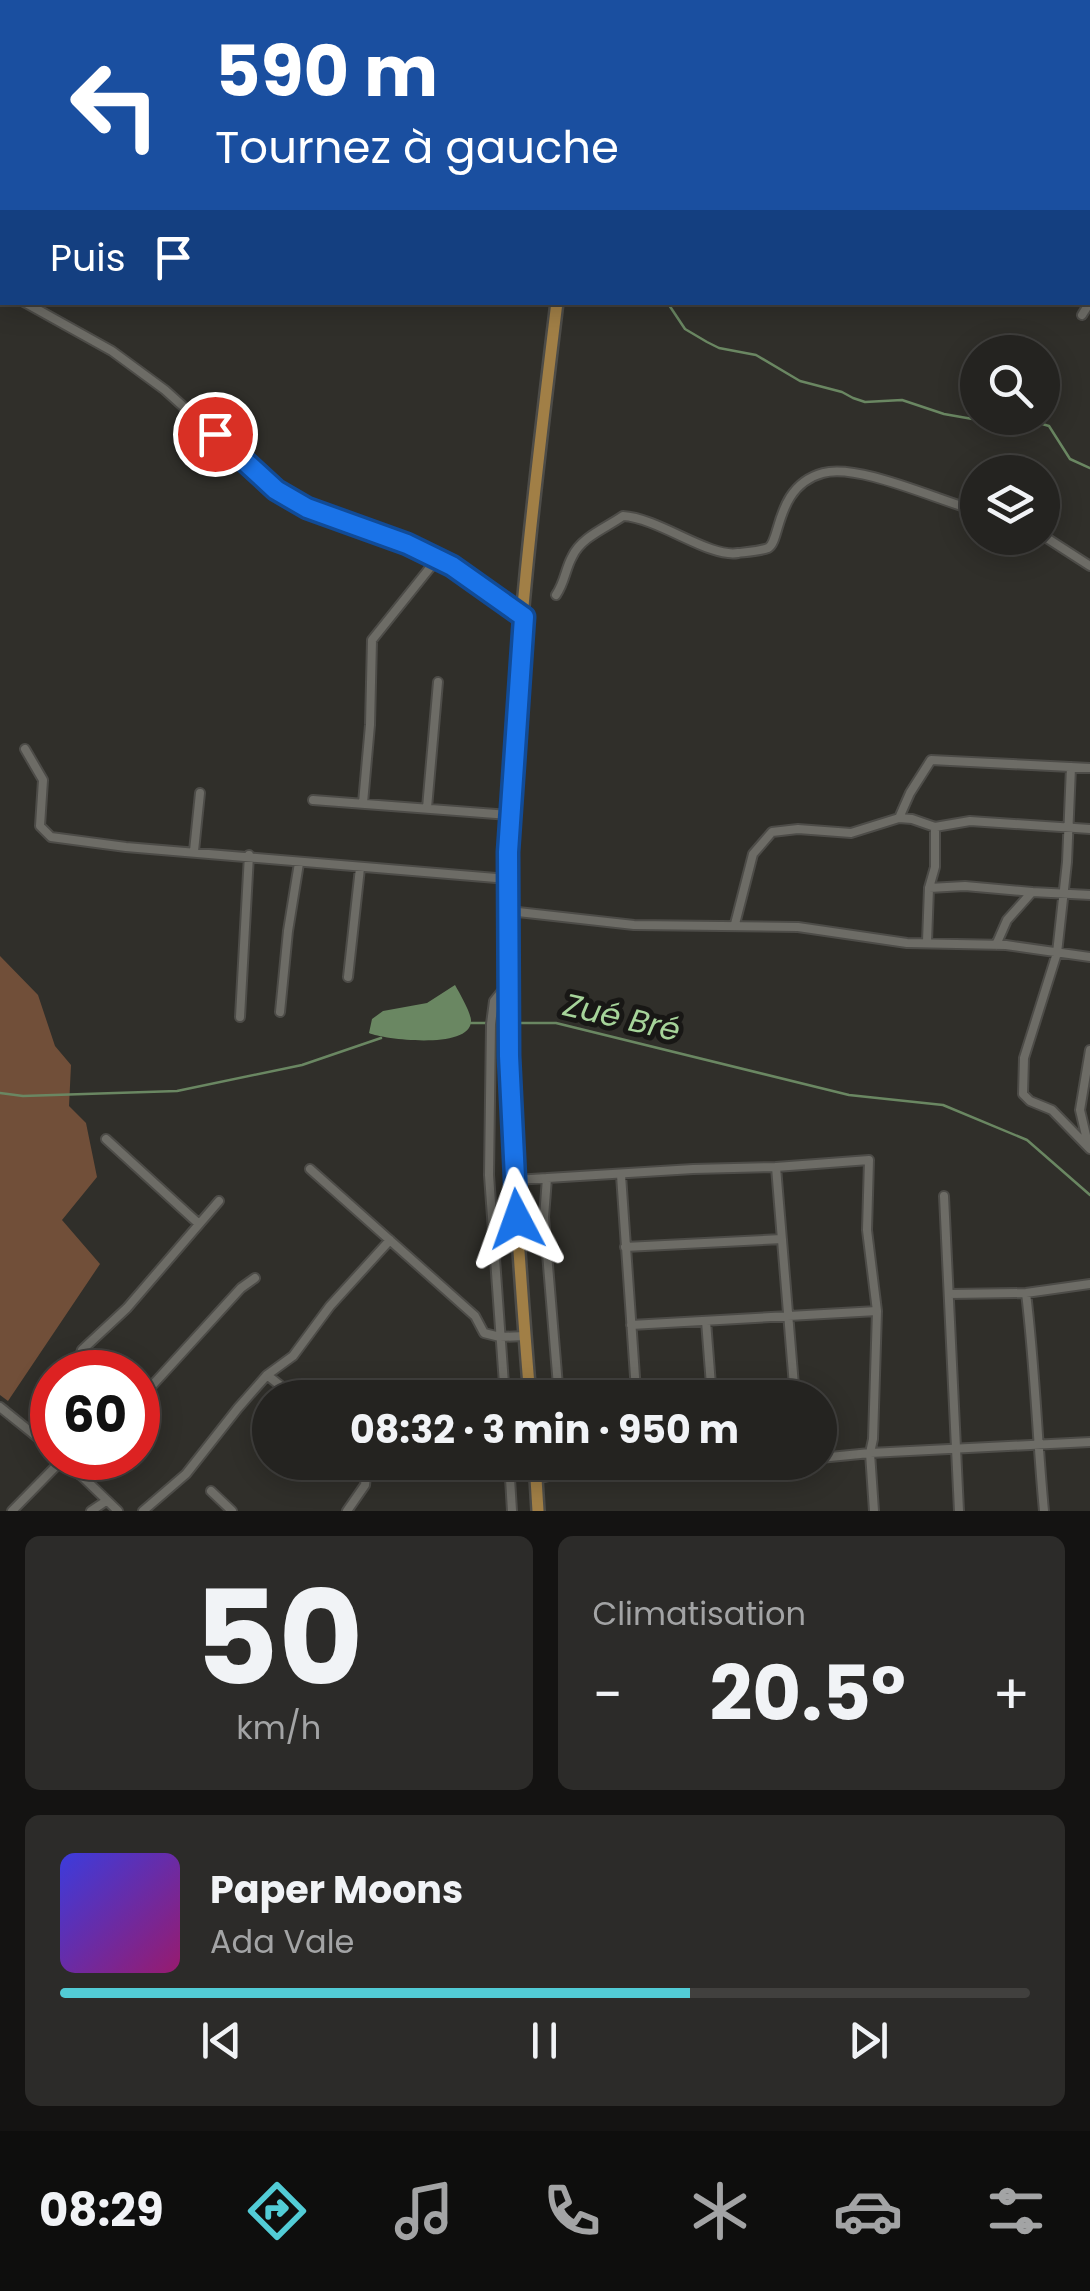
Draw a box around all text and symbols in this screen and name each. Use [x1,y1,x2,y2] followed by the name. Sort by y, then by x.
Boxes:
[215,22,438,121] text: 590 m
[50,40,180,170] icon: left
[215,116,619,179] text: Tournez à gauche
[146,230,201,285] icon: arrive
[50,231,126,284] text: Puis
[960,335,1060,555] map controls
[960,335,1060,435] button: search
[173,392,258,477] pin
[188,407,243,462] icon: arrive
[960,455,1060,555] button: layers
[558,982,685,1052] water label: Zué Bré
[465,1167,569,1271] position arrow
[30,1350,160,1480] speed limit sign: 60
[350,1403,739,1456] text: 08:32 · 3 min · 950 m
[194,1547,363,1730] text: 50
[593,1591,806,1636] text: Climatisation
[709,1641,906,1746] text: 20.5°
[593,1656,623,1733] text: −
[992,1656,1030,1733] text: +
[236,1705,321,1750] text: km/h
[210,1863,463,1916] text: Paper Moons
[210,1919,354,1964] text: Ada Vale
[194,2013,249,2068] icon: previous
[517,2013,572,2068] icon: pause
[841,2013,896,2068] icon: next
[242,2176,312,2246] icon: directions
[389,2176,459,2246] icon: music
[537,2176,607,2246] icon: phone
[685,2176,755,2246] icon: climate
[833,2176,903,2246] icon: car
[981,2176,1051,2246] icon: filters
[39,2179,164,2242] text: 08:29

